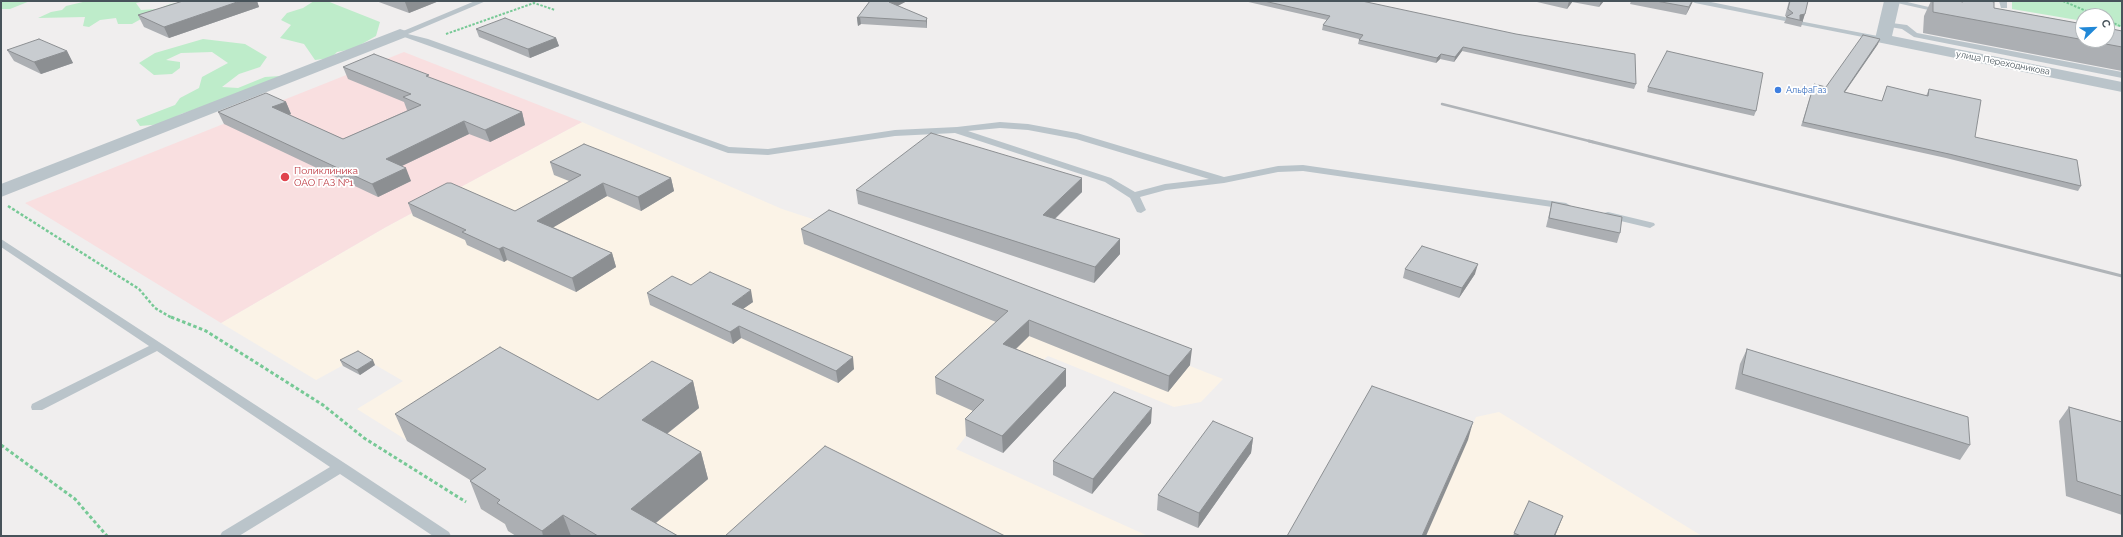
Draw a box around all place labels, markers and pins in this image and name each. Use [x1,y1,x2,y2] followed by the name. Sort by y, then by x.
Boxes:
[1773,85,1783,95] marker: АльфаГаз
[1786,85,1826,95] place label: АльфаГаз
[294,165,358,188] place label: Поликлиника ОАО ГАЗ №1
[279,171,291,183] marker: Поликлиника ОАО ГАЗ №1

